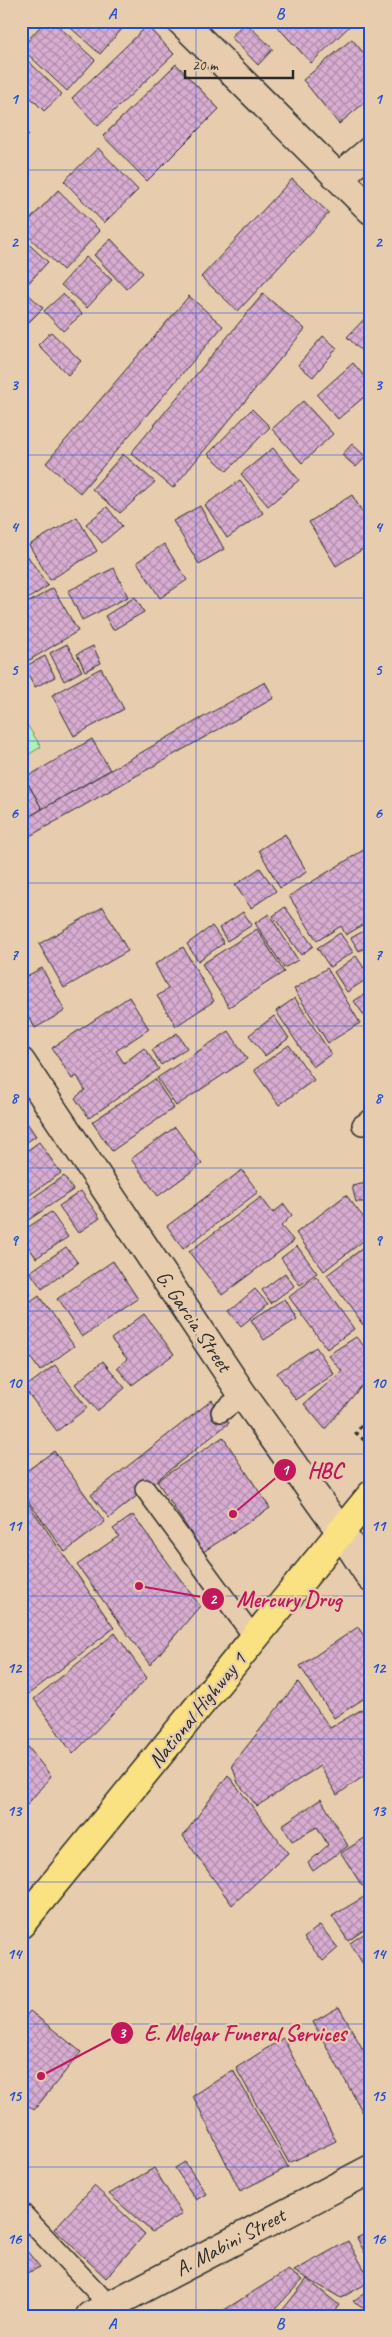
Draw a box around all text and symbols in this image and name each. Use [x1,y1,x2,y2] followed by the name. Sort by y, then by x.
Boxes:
[108,4,118,24] text: A
[276,4,286,24] text: B
[185,48,292,80] scale bar
[192,56,219,75] text: 20 m
[10,89,19,109] text: 1
[374,89,383,109] text: 1
[10,232,19,252] text: 2
[374,232,383,252] text: 2
[10,375,19,395] text: 3
[374,375,383,395] text: 3
[10,517,19,537] text: 4
[374,517,383,537] text: 4
[11,660,20,680] text: 5
[375,660,384,680] text: 5
[10,803,19,823] text: 6
[374,803,383,823] text: 6
[10,945,19,965] text: 7
[374,945,383,965] text: 7
[10,1088,19,1108] text: 8
[374,1088,383,1108] text: 8
[10,1230,19,1250] text: 9
[374,1230,383,1250] text: 9
[151,1265,239,1378] street label: G. Garcia Street
[7,1373,23,1393] text: 10
[371,1373,387,1393] text: 10
[273,1451,353,1488] callout: HBC
[308,1457,346,1485] text: HBC
[282,1461,291,1480] text: 1
[7,1516,23,1536] text: 11
[371,1516,387,1536] text: 11
[201,1580,351,1617] callout: Mercury Drug
[236,1586,344,1614] text: Mercury Drug
[210,1590,218,1609] text: 2
[142,1646,253,1773] street label: National Highway 1
[7,1658,23,1678] text: 12
[371,1658,387,1678] text: 12
[7,1801,23,1821] text: 13
[371,1801,387,1821] text: 13
[7,1944,23,1964] text: 14
[371,1944,387,1964] text: 14
[109,2015,356,2052] callout: E. Melgar Funeral Services
[144,2020,348,2048] text: E. Melgar Funeral Services
[119,2024,127,2043] text: 3
[7,2086,23,2106] text: 15
[371,2086,387,2106] text: 15
[171,2201,291,2282] street label: A. Mabini Street
[7,2229,23,2249] text: 16
[371,2229,387,2249] text: 16
[108,2314,118,2334] text: A
[276,2314,286,2334] text: B

